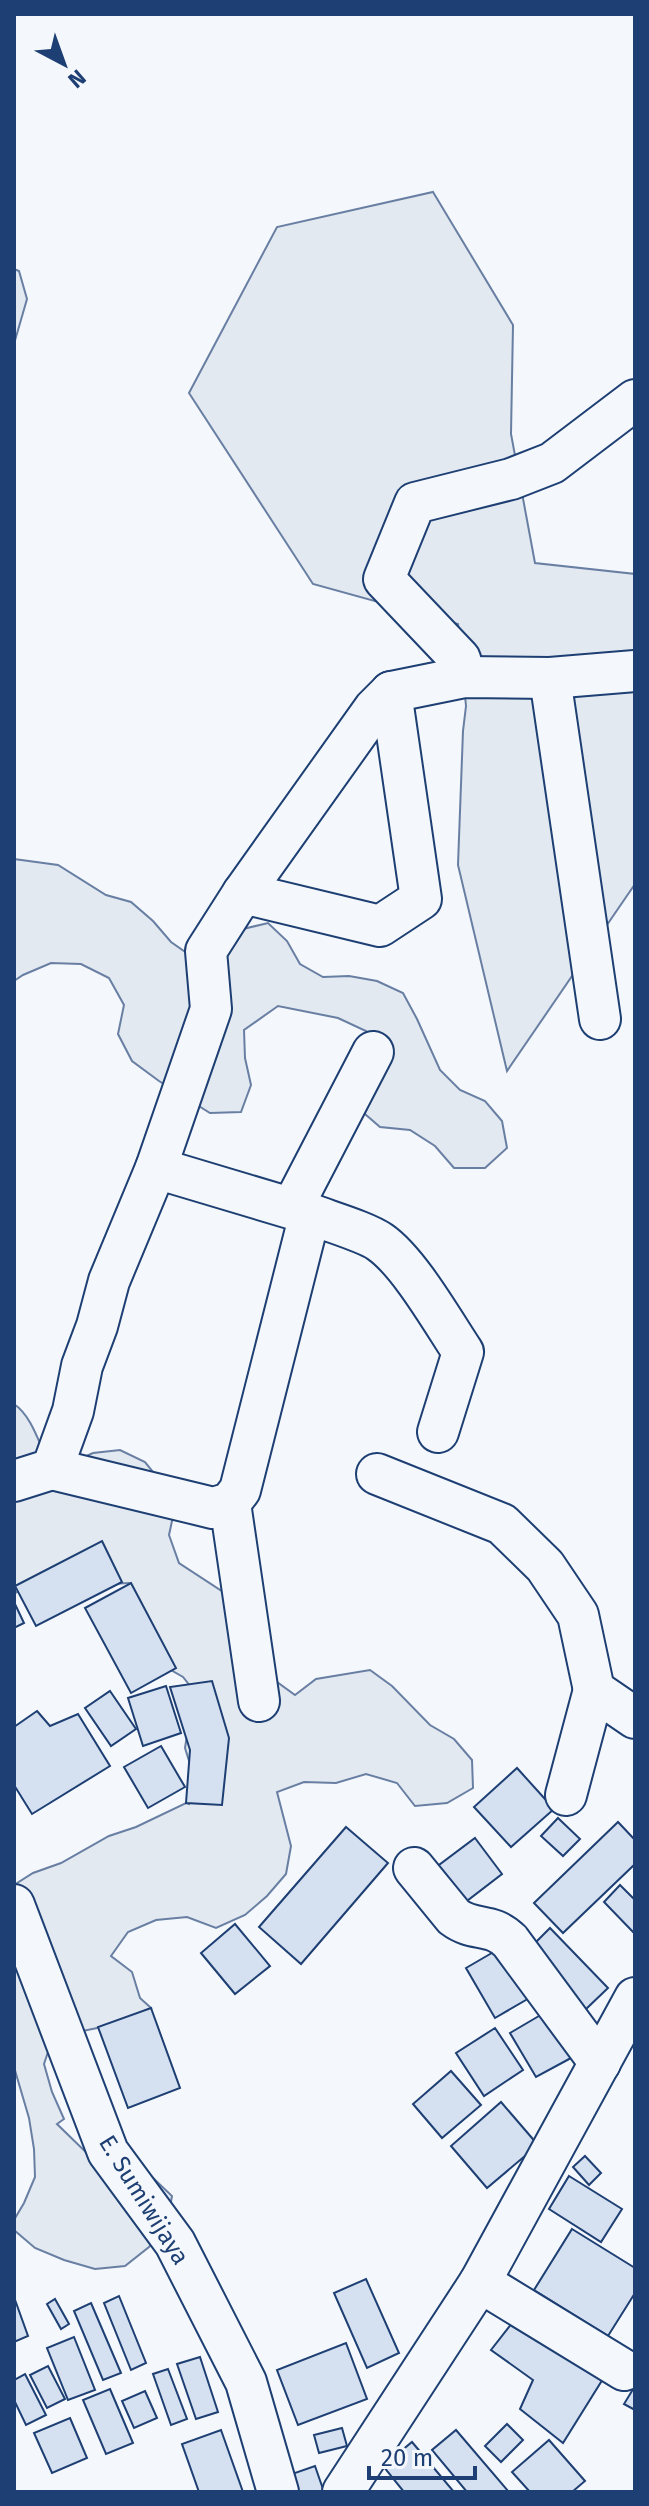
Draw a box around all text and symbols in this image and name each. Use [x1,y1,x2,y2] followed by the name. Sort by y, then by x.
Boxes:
[24,24,104,104] north arrow
[62,64,91,94] text: N
[93,2130,195,2270] street label: E. Sumiwijaya
[369,2430,475,2480] scale bar
[381,2444,433,2472] text: 20 m

